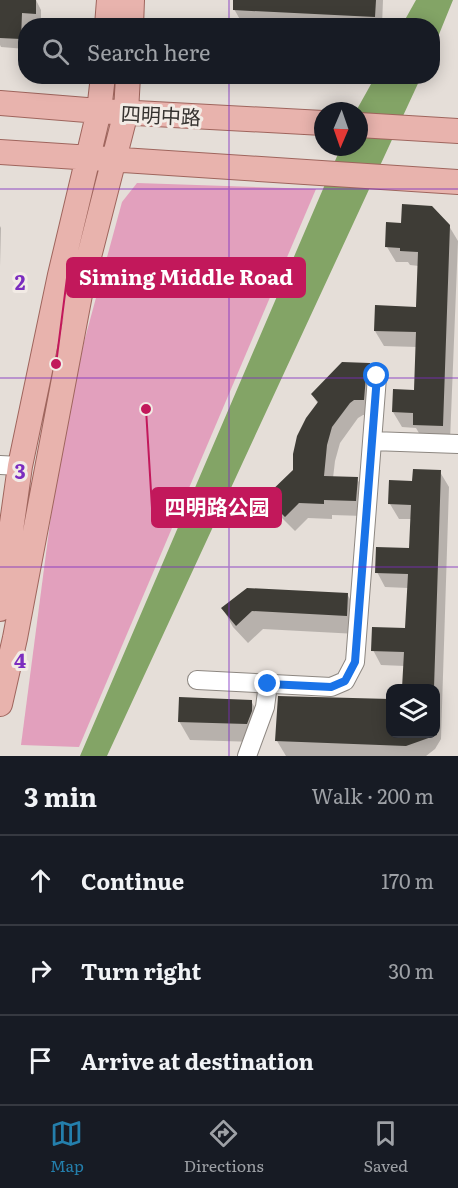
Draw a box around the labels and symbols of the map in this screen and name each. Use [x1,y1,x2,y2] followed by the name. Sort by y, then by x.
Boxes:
[120,97,202,131] street label: 四明中路
[314,102,368,156] north arrow
[67,258,305,297] callout: Siming Middle Road
[79,260,293,291] text: Siming Middle Road
[15,266,26,296] text: 2
[363,362,389,388] route start
[14,455,26,485] text: 3
[152,488,281,527] callout: 四明路公园
[165,490,270,521] text: 四明路公园
[14,644,26,674] text: 4
[254,670,280,696] route end

